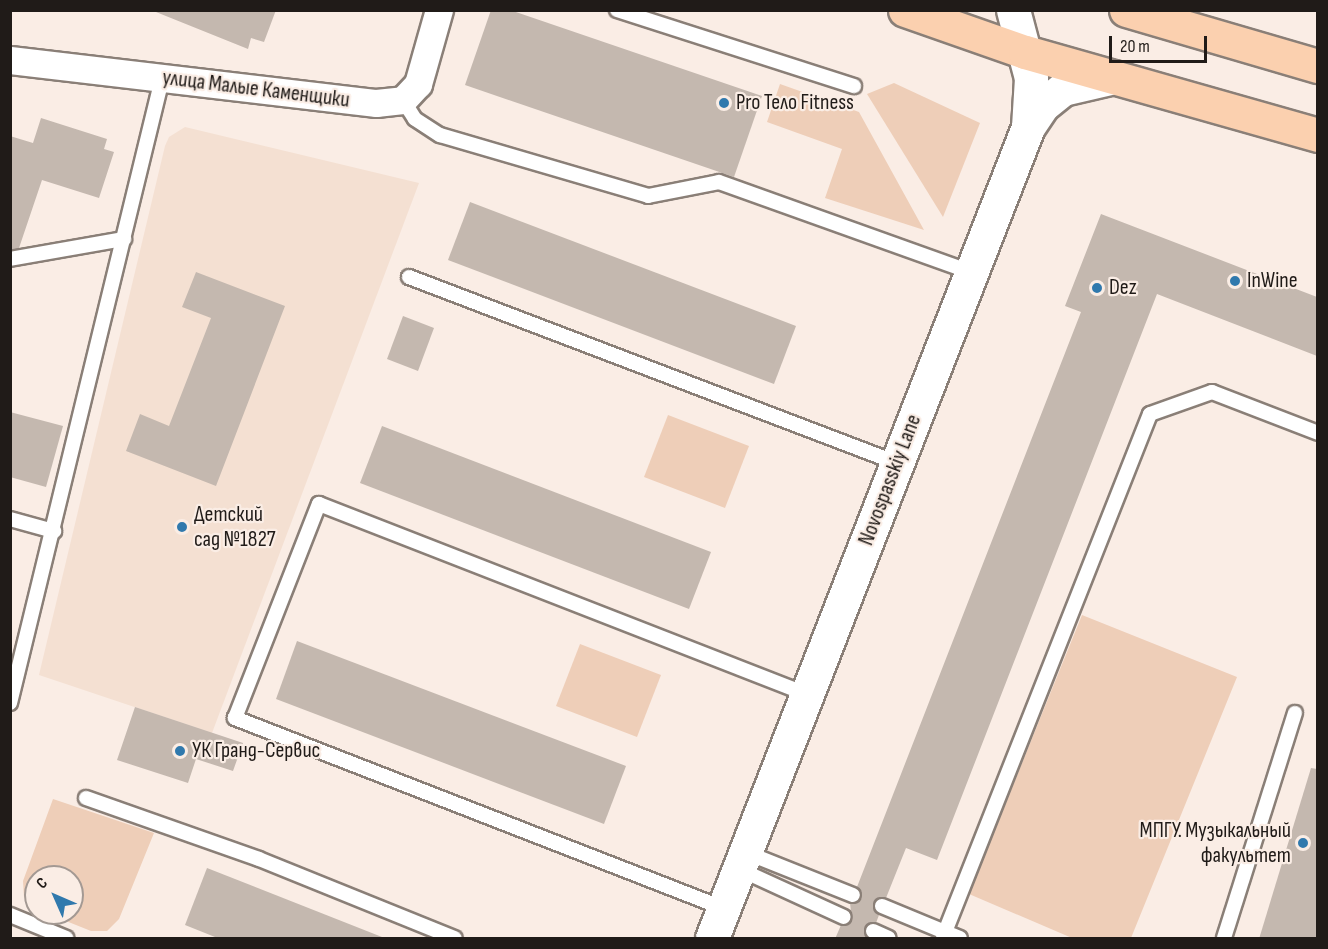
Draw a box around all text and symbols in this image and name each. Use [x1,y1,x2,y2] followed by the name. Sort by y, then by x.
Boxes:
[1112,24,1210,62] scale bar
[1120,36,1150,57] text: 20 m
[161,64,351,114] street label: улица Малые Каменщики
[736,90,854,116] place label: Pro Тело Fitness
[717,96,731,110] marker: Pro Тело Fitness
[1247,268,1298,294] place label: InWine
[1228,274,1242,288] marker: InWine
[1109,275,1137,301] place label: Dez
[1090,281,1104,295] marker: Dez
[853,411,927,549] street label: Novospasskiy Lane
[194,501,276,552] place label: Детский сад №1827
[175,520,189,534] marker: Детский сад №1827
[192,738,320,764] place label: УК Гранд-Сервис
[173,744,187,758] marker: УК Гранд-Сервис
[1140,817,1291,868] place label: МПГУ. Музыкальный факультет
[1296,836,1310,850] marker: МПГУ. Музыкальный факультет
[24,865,84,925] north arrow
[33,874,52,893] text: С

